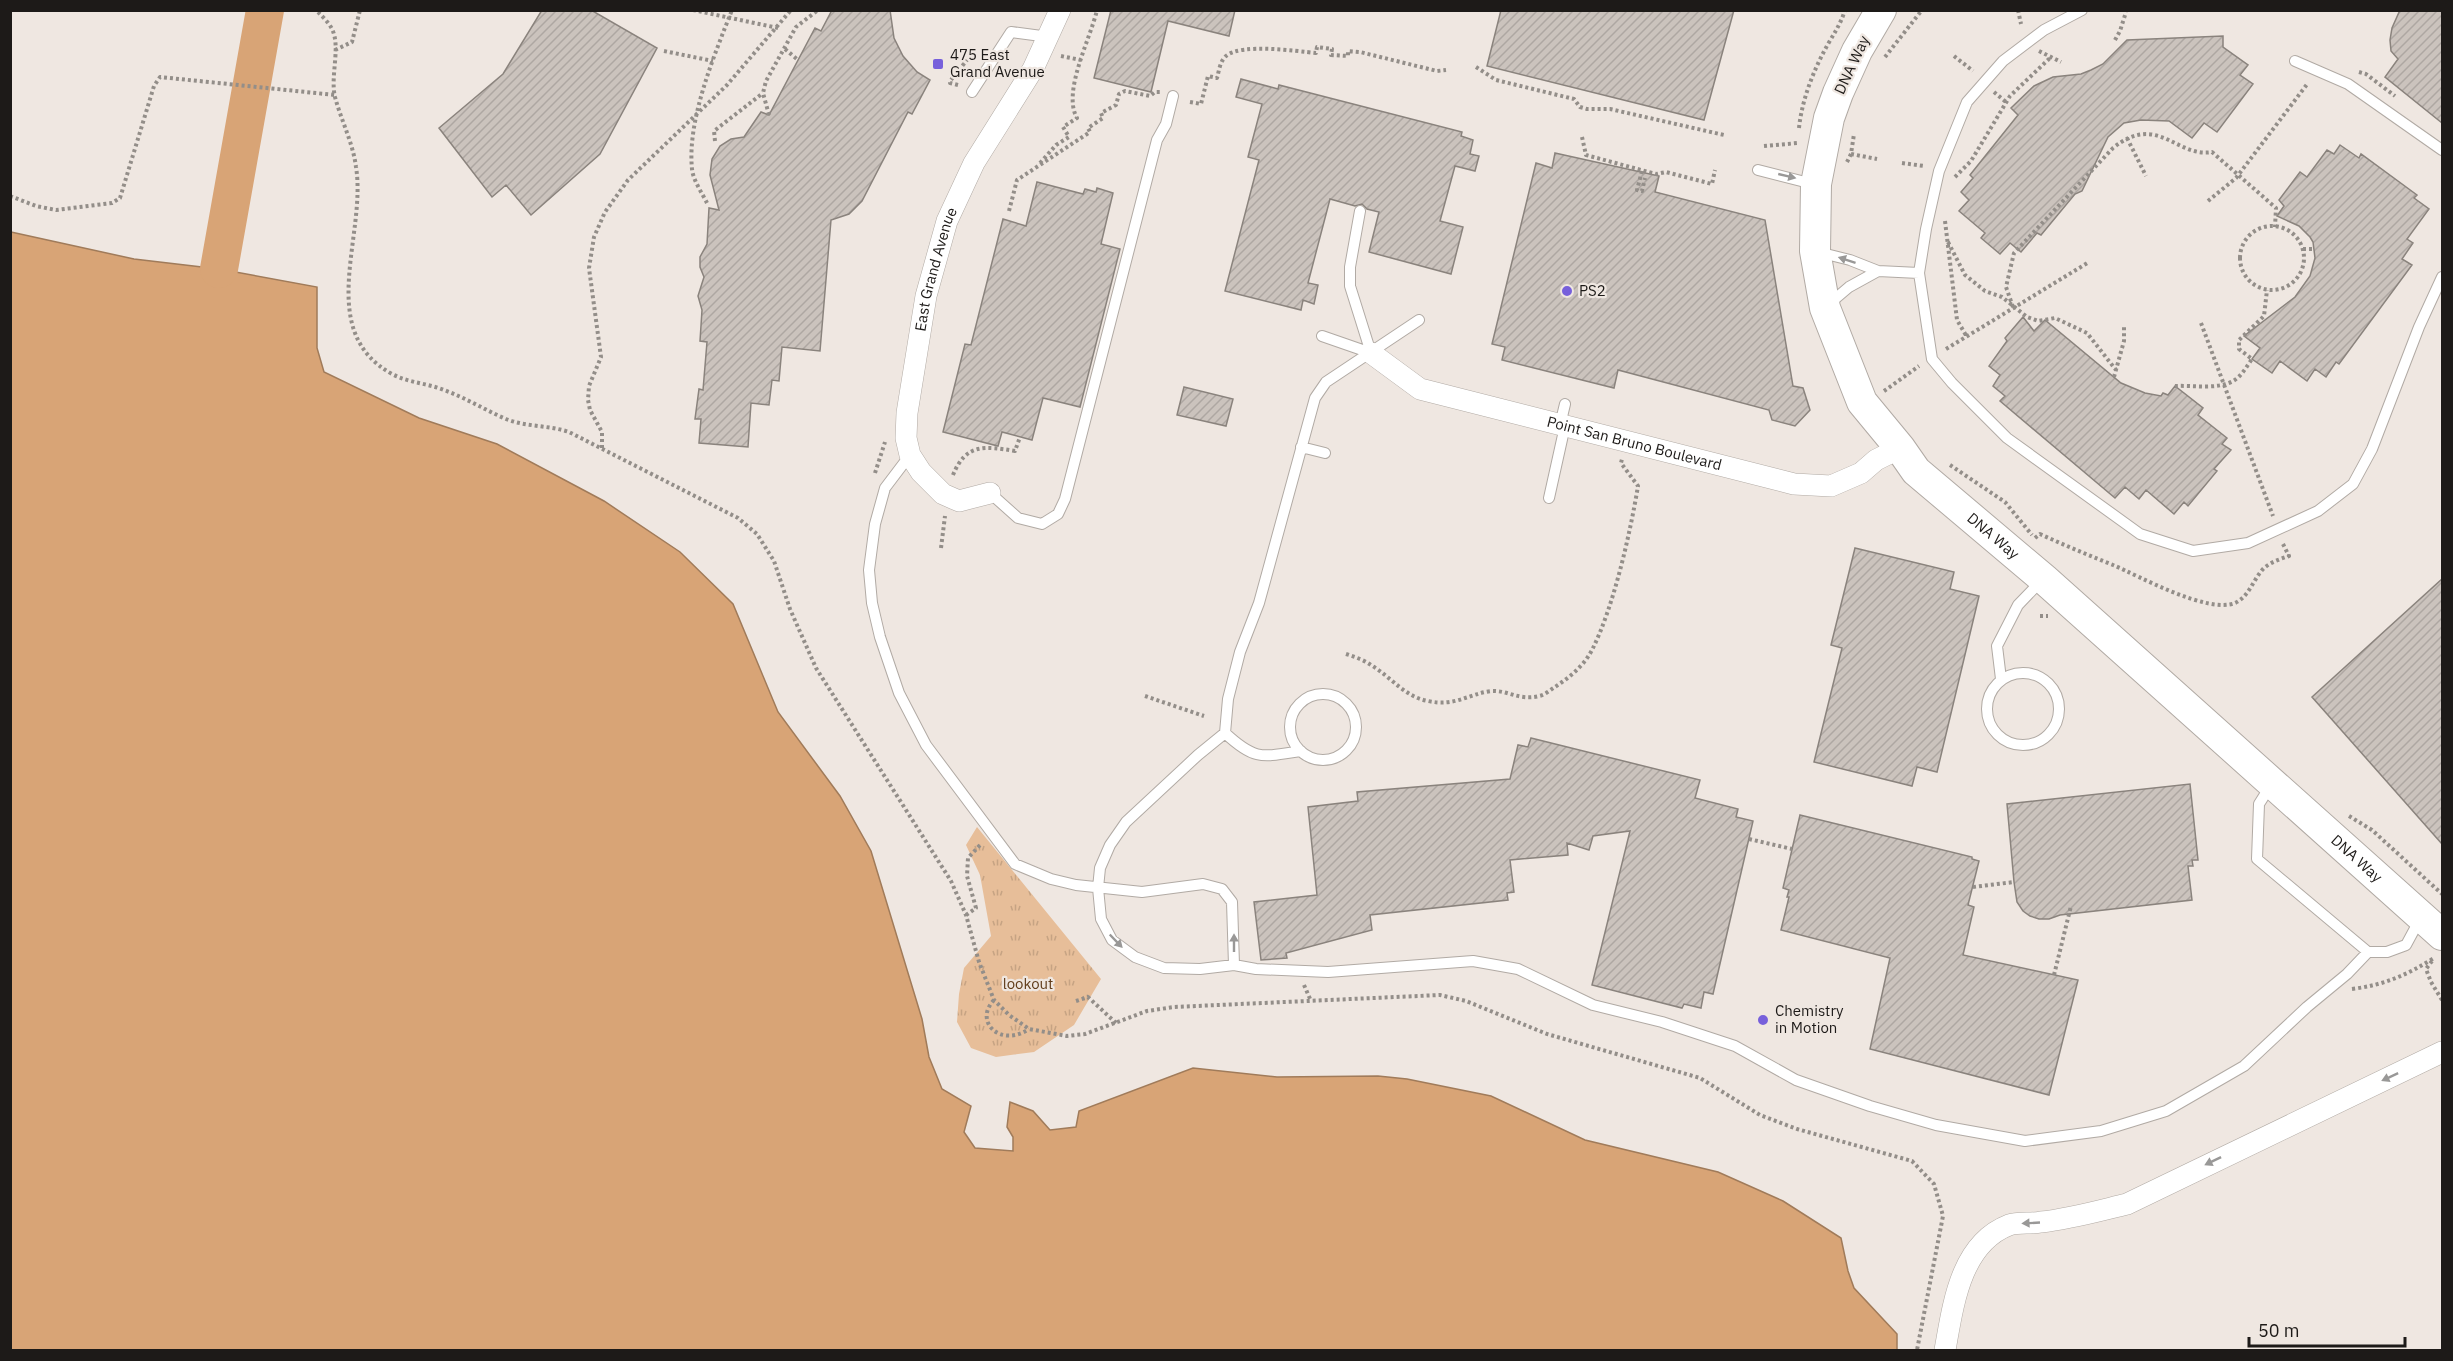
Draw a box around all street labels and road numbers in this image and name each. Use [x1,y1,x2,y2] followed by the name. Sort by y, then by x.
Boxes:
[1830,32,1874,97] street label: DNA Way
[910,204,961,333] street label: East Grand Avenue
[1545,412,1724,474] street label: Point San Bruno Boulevard
[1963,508,2024,563] street label: DNA Way
[2327,830,2387,887] street label: DNA Way

